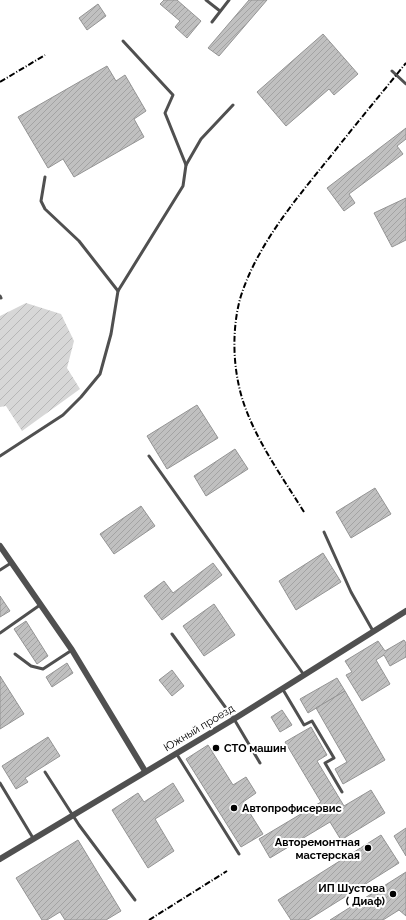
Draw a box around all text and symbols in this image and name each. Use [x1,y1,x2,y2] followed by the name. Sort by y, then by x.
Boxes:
[161,701,237,754] street label: Южный проезд
[224,742,286,755] place label: СТО машин
[211,743,221,753] marker: СТО машин
[242,802,342,815] place label: Автопрофисервис
[229,803,239,813] marker: Автопрофисервис
[275,836,360,862] place label: Авторемонтная мастерская
[363,843,373,853] marker: Авторемонтная мастерская
[318,882,386,908] place label: ИП Шустова ( Диаф)
[388,889,398,899] marker: ИП Шустова ( Диаф)

